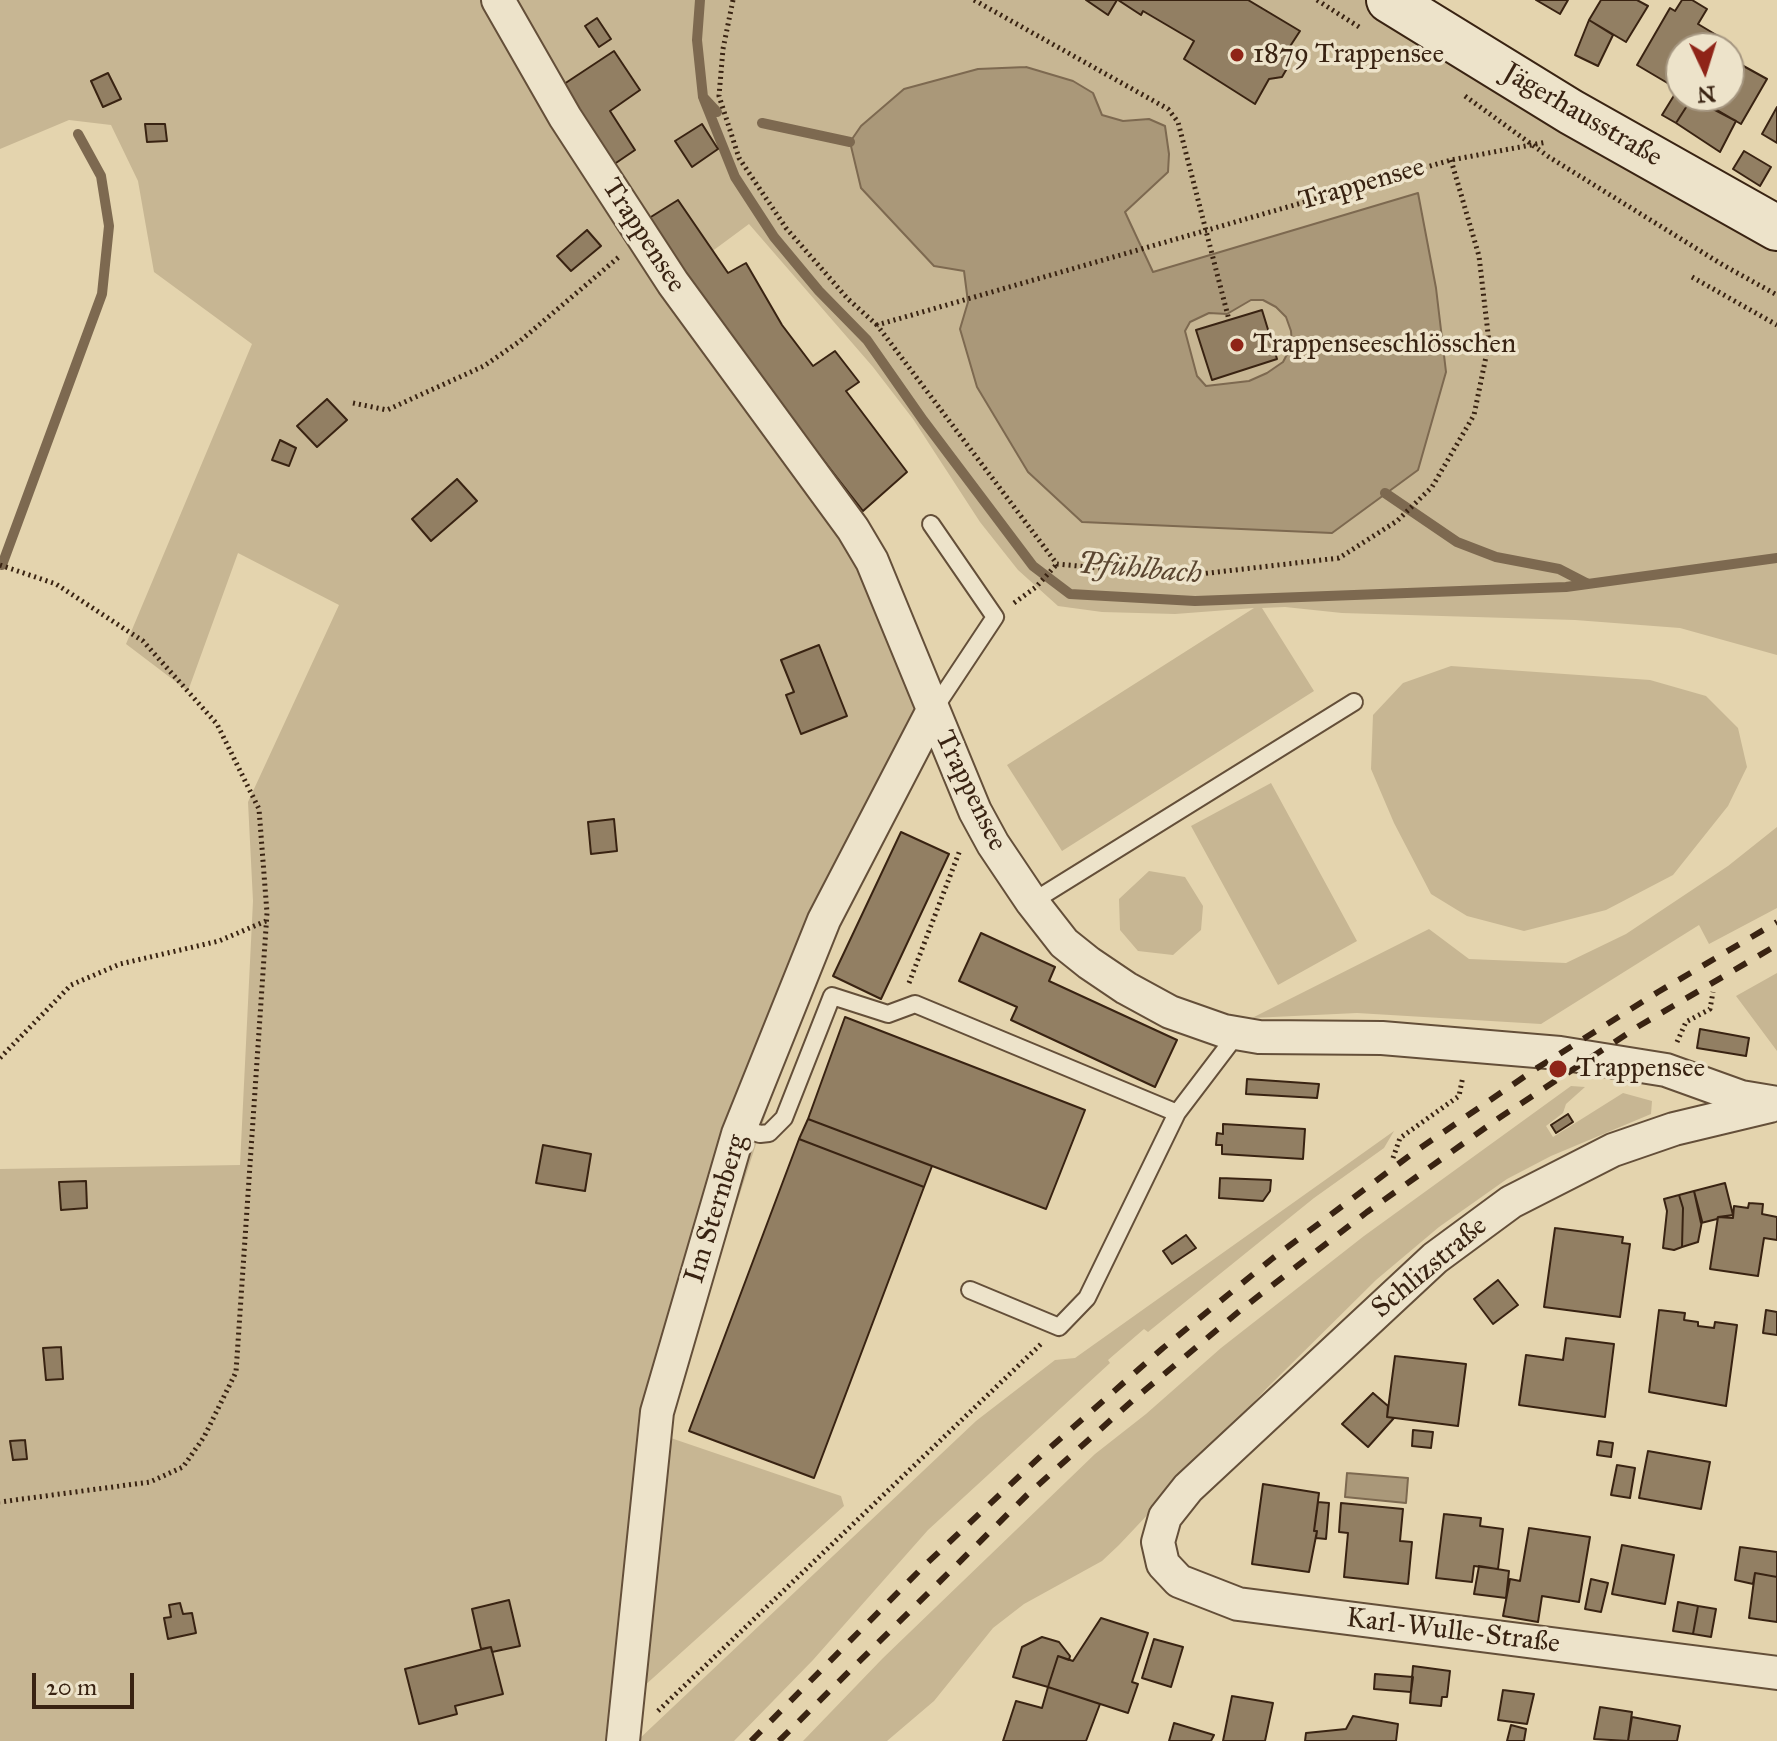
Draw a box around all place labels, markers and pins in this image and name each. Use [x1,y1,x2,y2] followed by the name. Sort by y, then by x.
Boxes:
[1253,38,1444,72] place label: 1879 Trappensee
[1228,46,1246,64] marker: 1879 Trappensee
[1253,328,1516,362] place label: Trappenseeschlösschen
[1228,336,1246,354] marker: Trappenseeschlösschen
[1576,1052,1705,1086] place label: Trappensee
[1547,1058,1569,1080] marker: Trappensee

